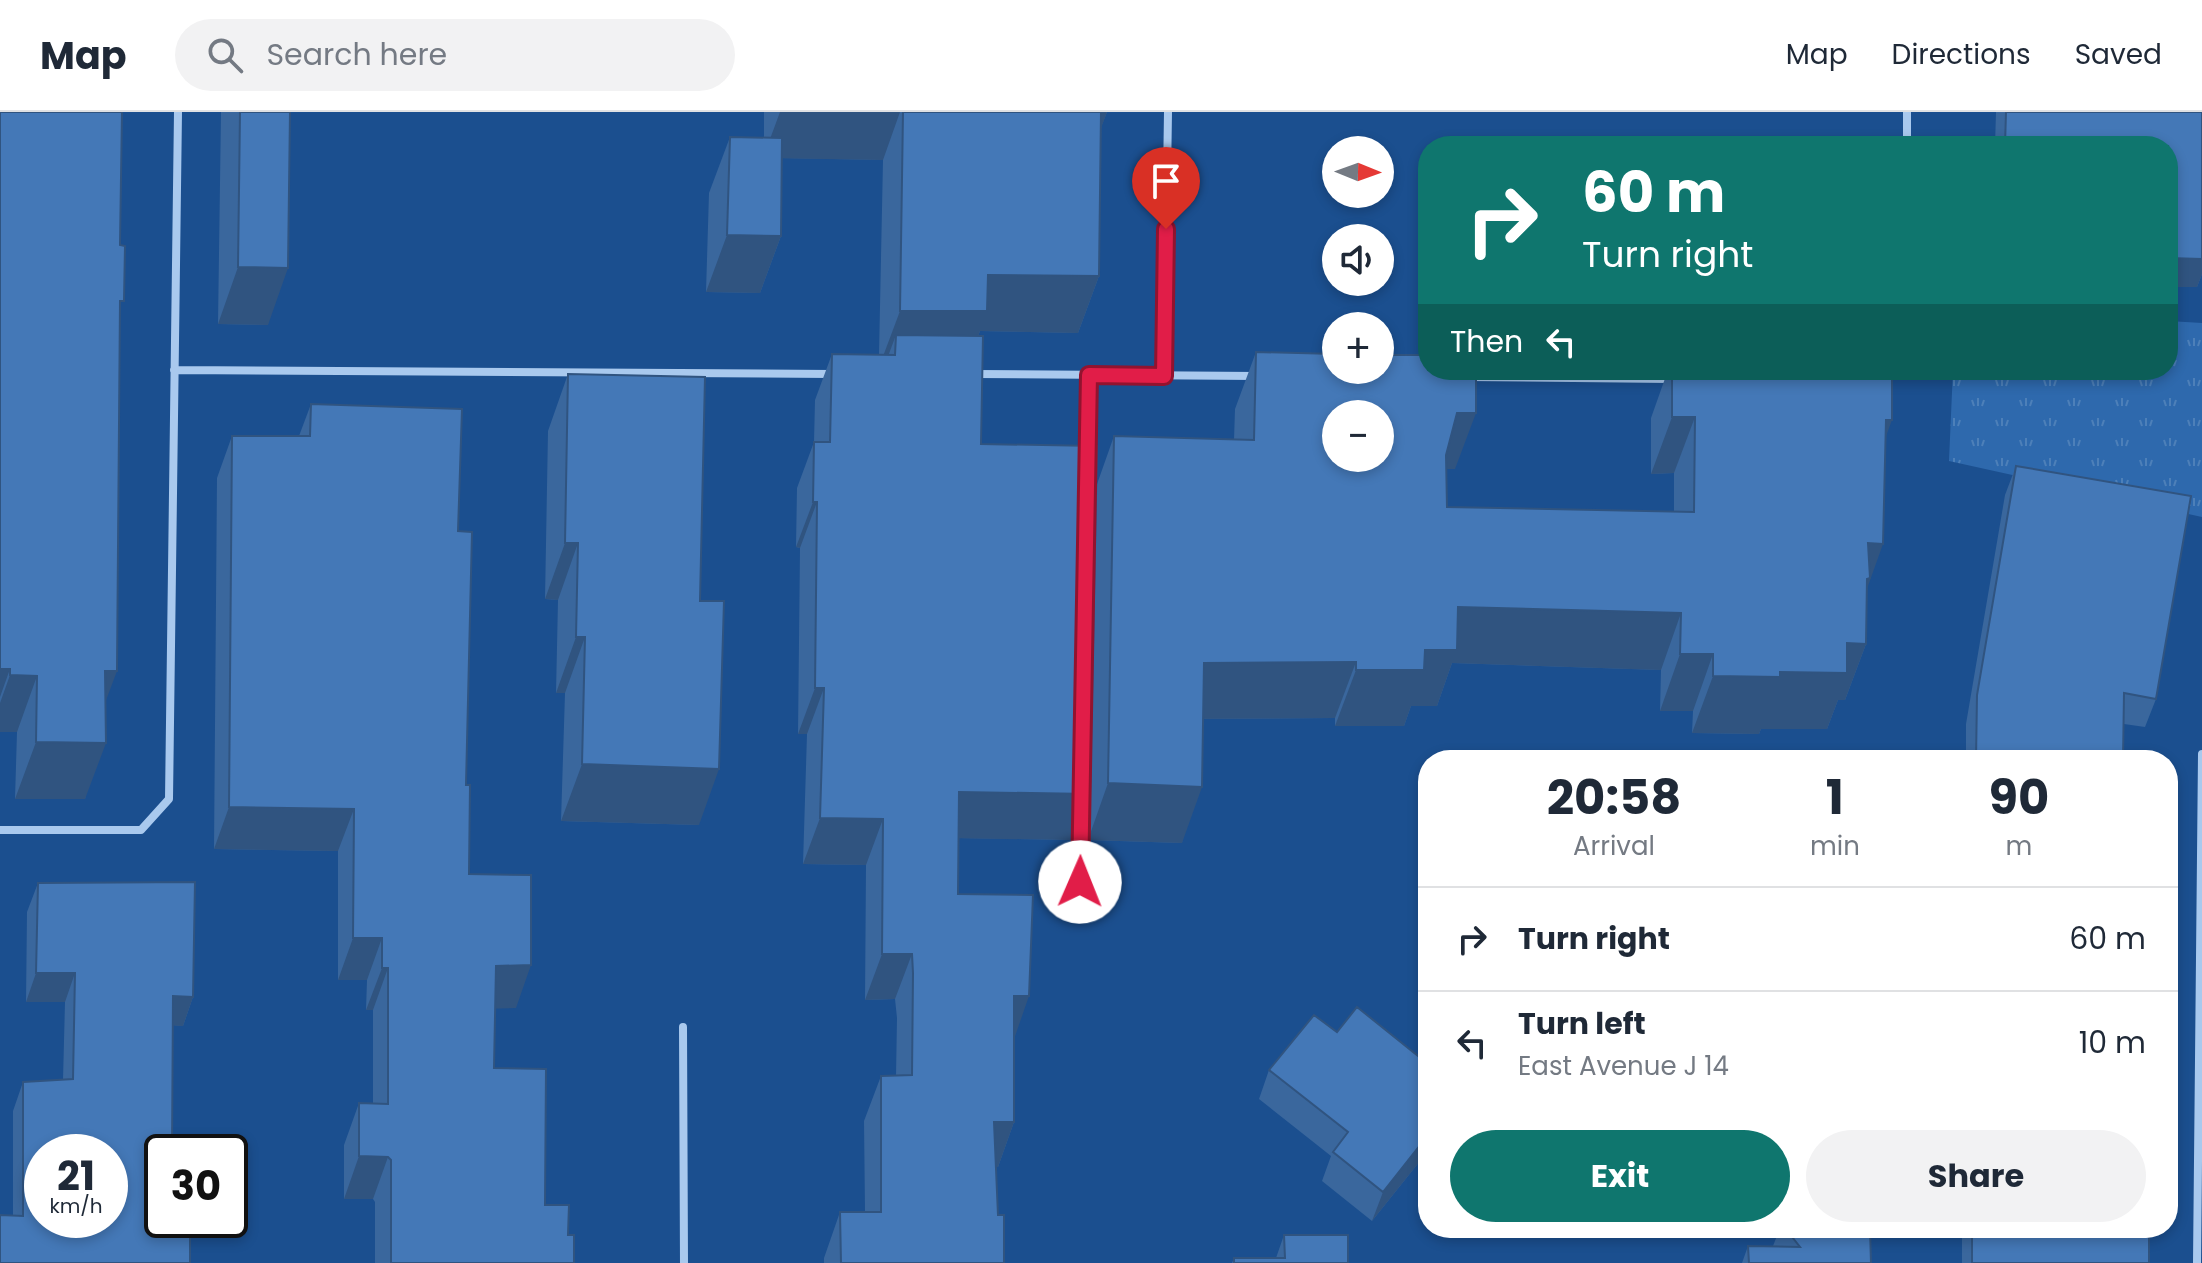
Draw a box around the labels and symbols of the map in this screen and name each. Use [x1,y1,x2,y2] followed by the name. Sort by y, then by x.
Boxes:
[1322,136,1394,208] north arrow
[1132,147,1200,229] pin
[1038,840,1122,924] position arrow
[144,1134,248,1238] speed limit sign: 30

